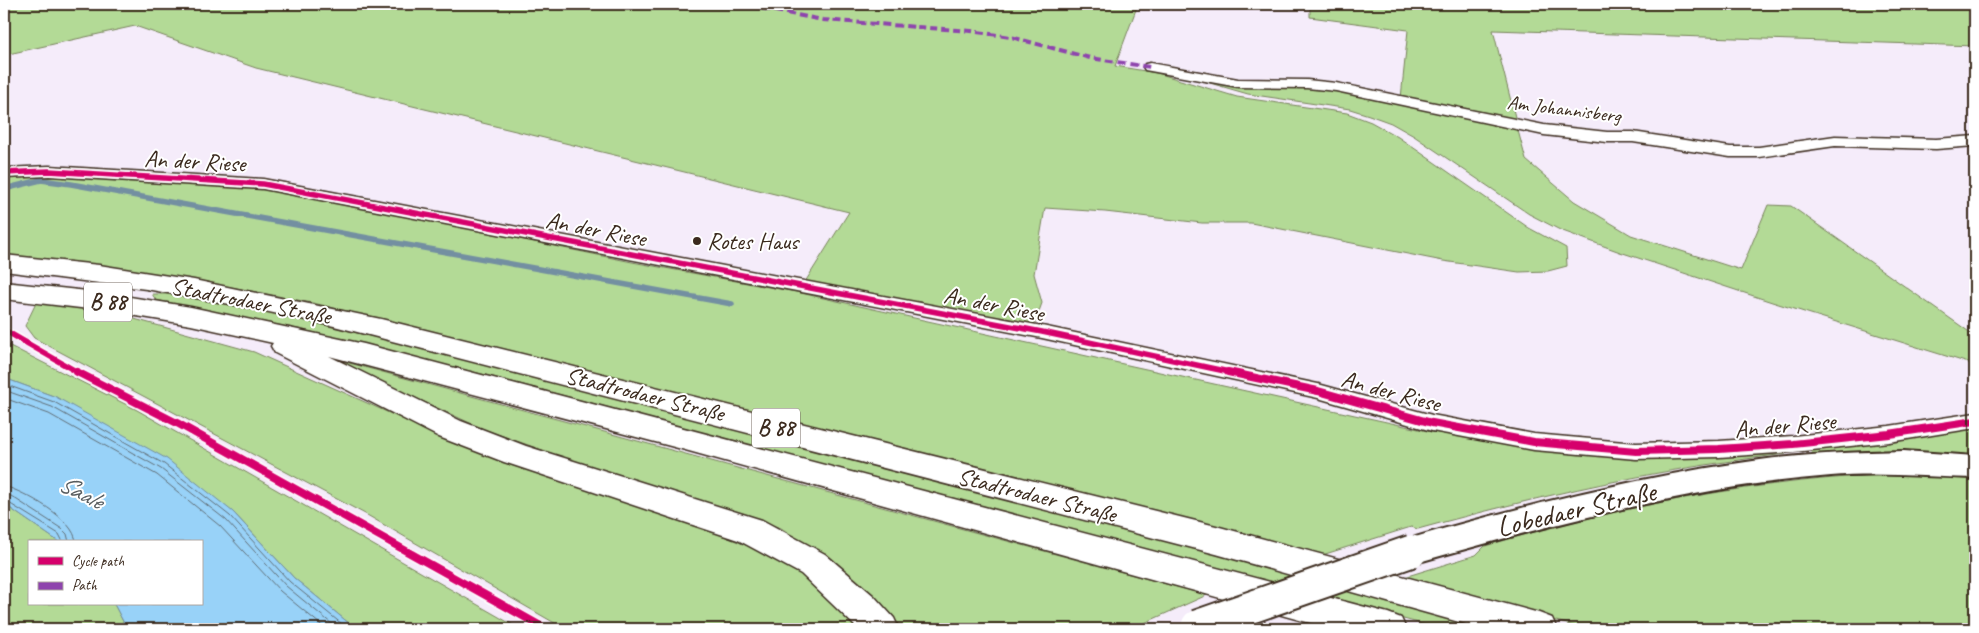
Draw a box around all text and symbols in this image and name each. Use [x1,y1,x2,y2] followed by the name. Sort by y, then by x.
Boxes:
[1506,90,1624,129] street label: Am Johannisberg
[144,143,249,179] street label: An der Riese
[543,205,651,254] street label: An der Riese
[707,226,800,256] place label: Rotes Haus
[691,235,703,247] marker: Rotes Haus
[168,271,336,332] street label: Stadtrodaer Straße
[941,280,1049,329] street label: An der Riese
[84,282,132,322] road number: B 88
[563,360,729,429] street label: Stadtrodaer Straße
[1338,363,1446,419] street label: An der Riese
[1733,405,1839,444] street label: An der Riese
[752,408,800,448] road number: B 88
[955,461,1121,530] street label: Stadtrodaer Straße
[54,467,112,518] water label: Saale
[1493,472,1662,545] street label: Lobedaer Straße
[28,540,202,606] legend
[72,552,124,571] text: Cycle path
[72,576,98,595] text: Path

